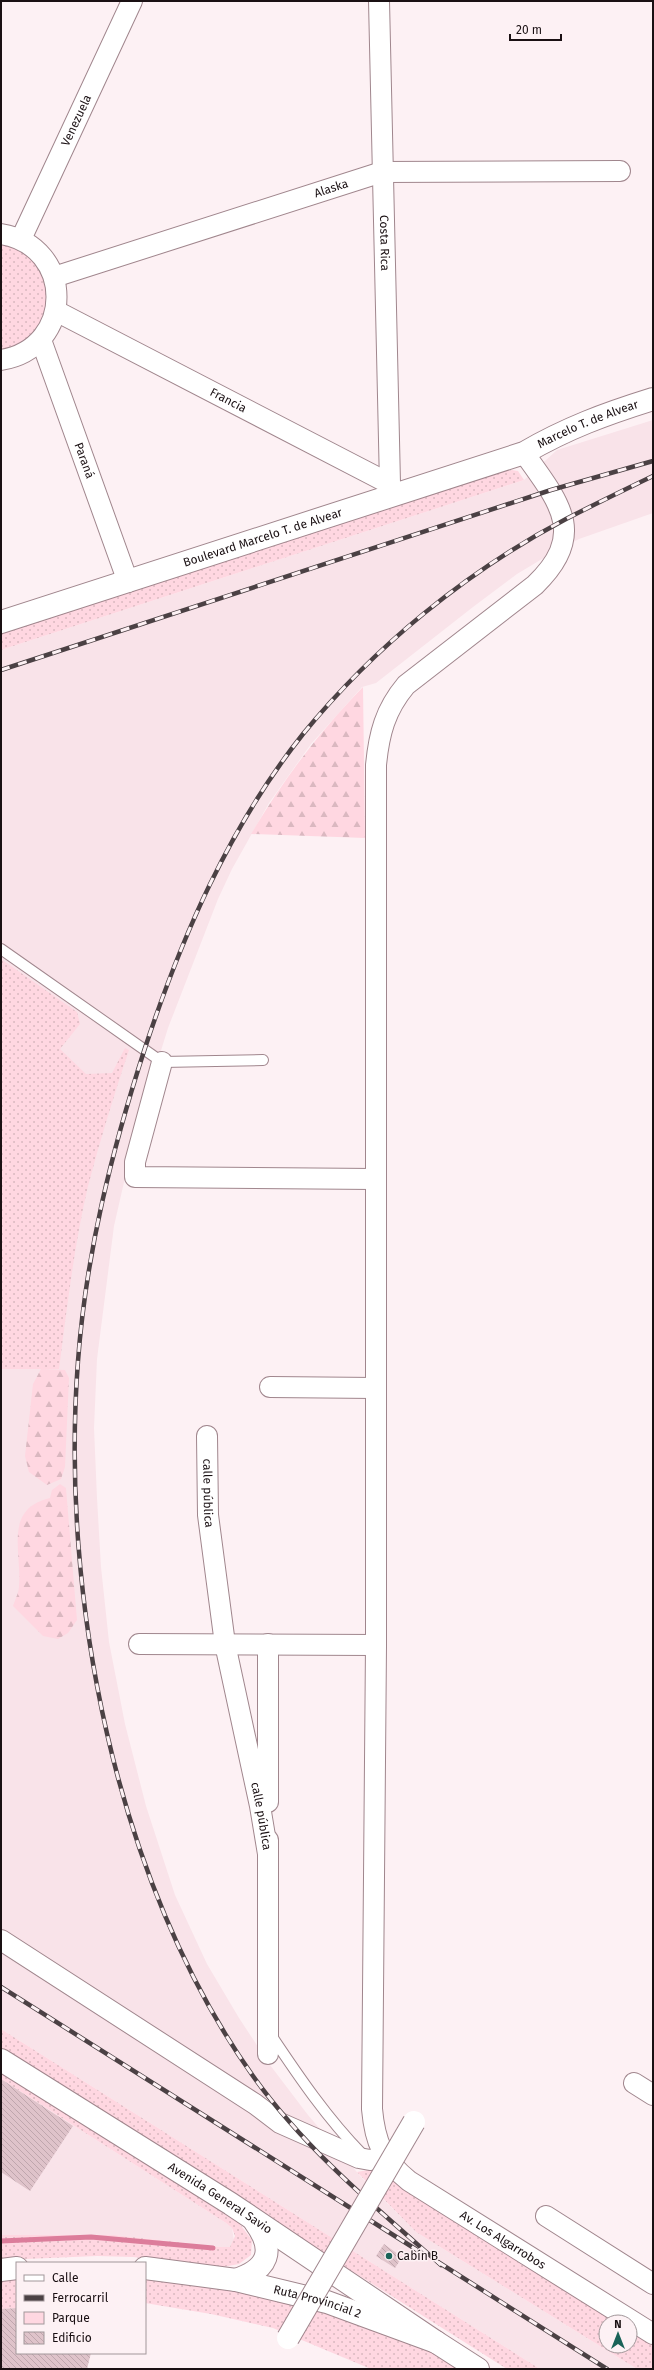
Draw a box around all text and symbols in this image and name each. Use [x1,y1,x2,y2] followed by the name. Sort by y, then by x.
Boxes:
[510,16,561,42] scale bar
[516,23,542,37] text: 20 m
[58,92,94,148] street label: Venezuela
[312,176,350,200] street label: Alaska
[377,215,392,271] street label: Costa Rica
[208,385,249,415] street label: Francia
[535,397,641,451] street label: Marcelo T. de Alvear
[71,441,97,480] street label: Paraná
[181,505,344,570] street label: Boulevard Marcelo T. de Alvear
[200,1458,217,1528] street label: calle pública
[248,1781,274,1851] street label: calle pública
[166,2159,275,2237] street label: Avenida General Savio
[457,2208,549,2272] street label: Av. Los Algarrobos
[397,2249,438,2263] place label: Cabín B
[384,2251,394,2261] marker: Cabín B
[16,2262,146,2354] legend
[52,2271,79,2285] text: Calle
[272,2282,363,2321] street label: Ruta Provincial 2
[52,2291,109,2305] text: Ferrocarril
[52,2311,90,2325] text: Parque
[598,2314,638,2354] north arrow
[614,2318,622,2331] text: N
[52,2331,92,2345] text: Edificio

